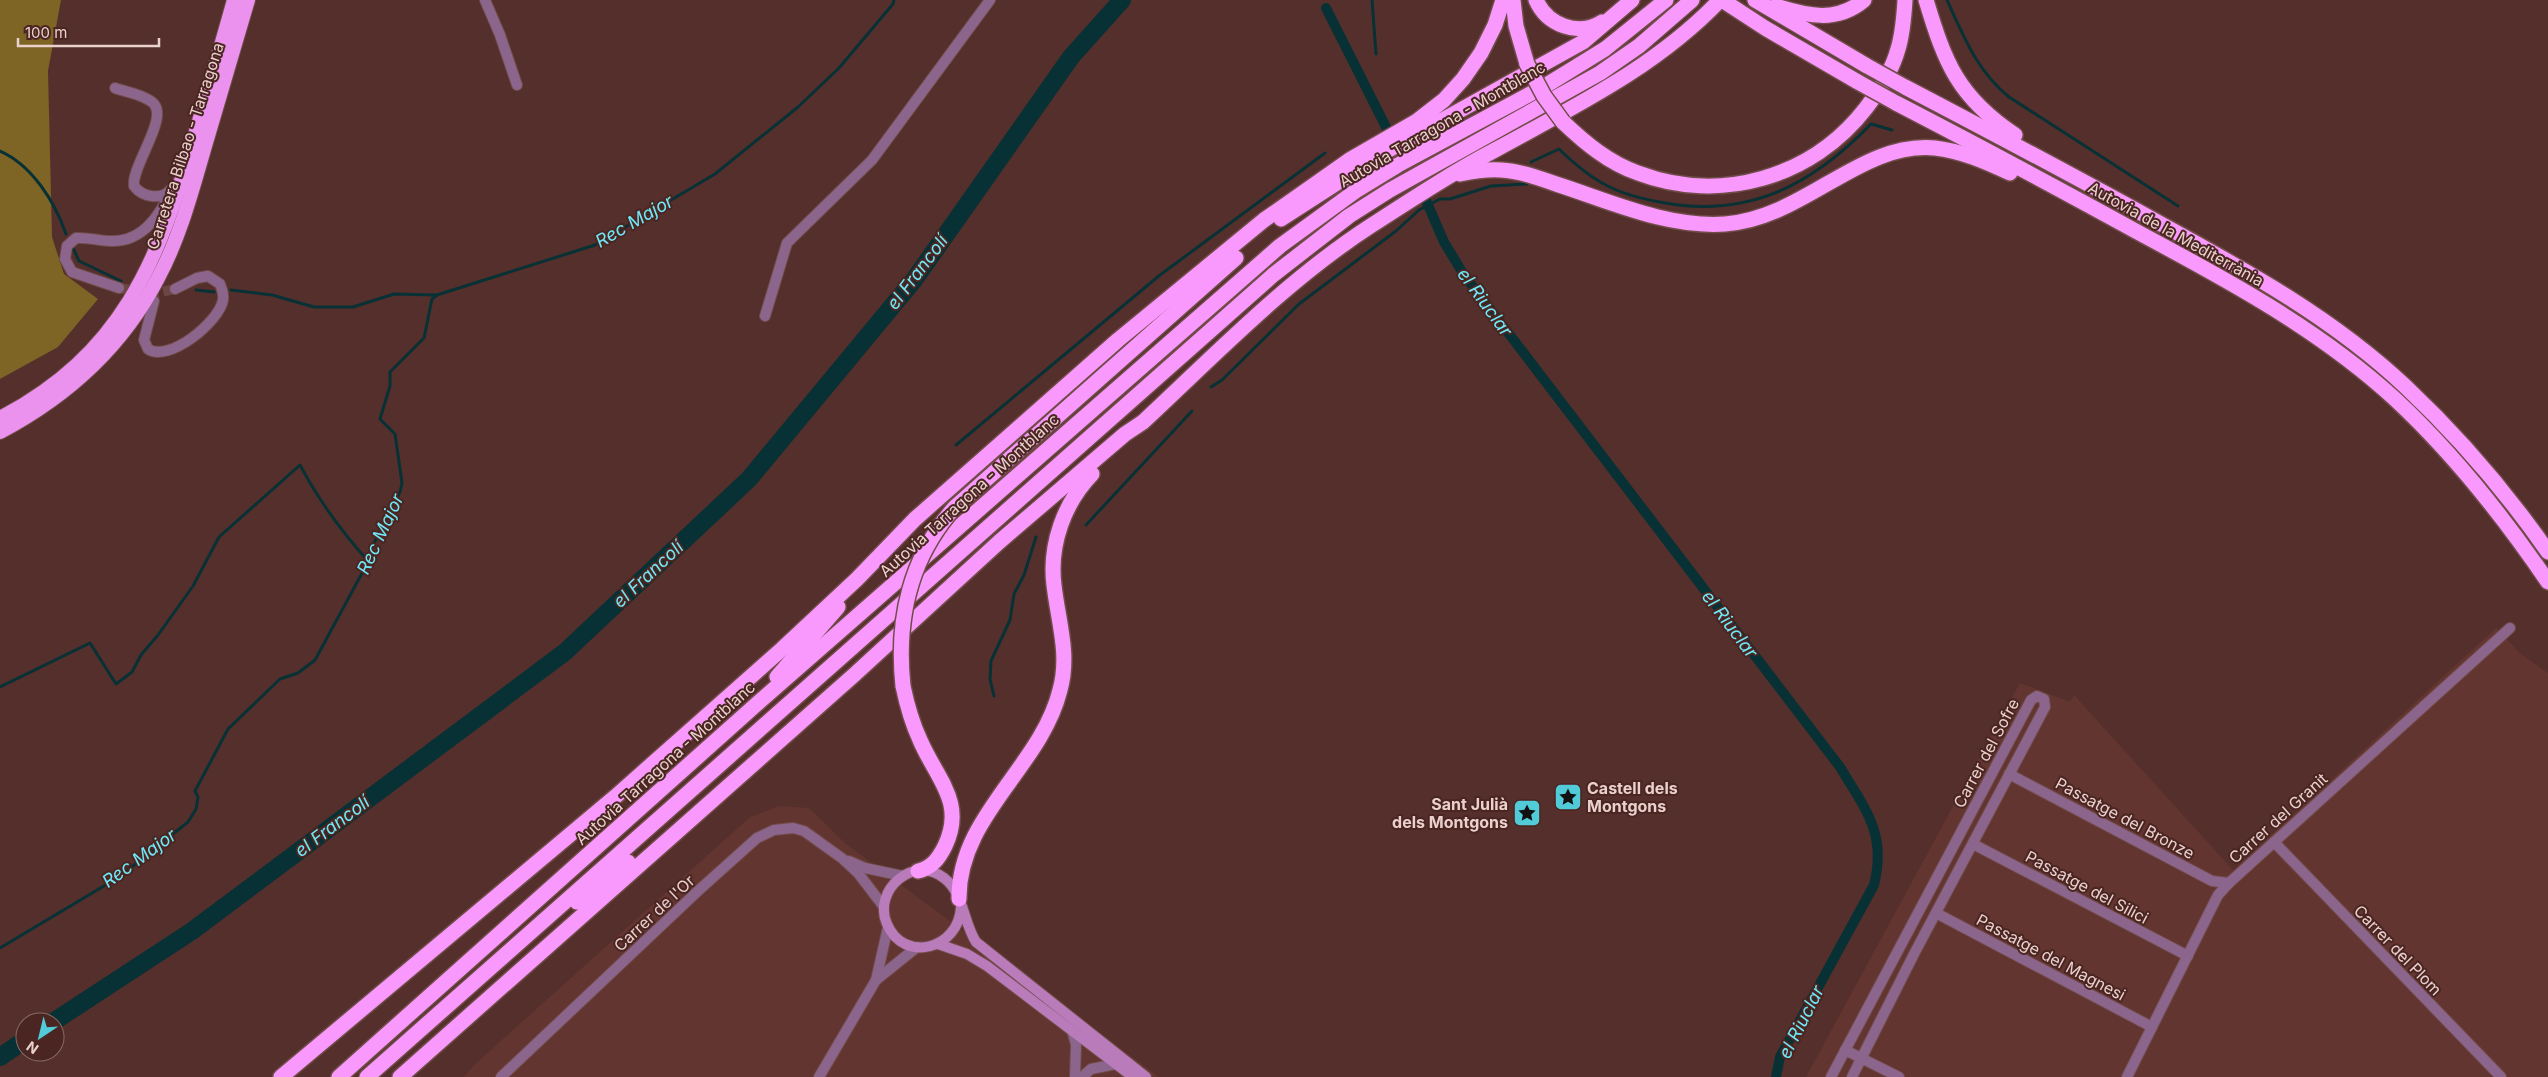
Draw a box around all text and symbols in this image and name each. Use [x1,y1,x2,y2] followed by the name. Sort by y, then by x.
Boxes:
[18,15,159,47] scale bar
[25,23,67,42] text: 100 m
[142,40,228,252] street label: Carretera Bilbao - Tarragona
[1335,57,1549,191] street label: Autovia Tarragona - Montblanc
[2085,177,2267,291] street label: Autovia de la Mediterrània
[591,190,678,252] water label: Rec Major
[882,229,953,313] water label: el Francolí
[1453,264,1517,341] water label: el Riuclar
[875,409,1063,581] street label: Autovia Tarragona - Montblanc
[352,489,408,578] water label: Rec Major
[609,535,688,612] water label: el Francolí
[1698,586,1763,663] water label: el Riuclar
[571,677,759,849] street label: Autovia Tarragona - Montblanc
[1949,695,2023,811] street label: Carrer del Sofre
[2225,769,2331,867] street label: Carrer del Granit
[2052,773,2198,863] street label: Passatge del Bronze
[1587,778,1678,816] place label: Castell dels Montgons
[1553,782,1583,812] place icon: Castell dels Montgons
[291,790,375,861] water label: el Francolí
[1392,794,1508,832] place label: Sant Julià dels Montgons
[1512,798,1542,828] place icon: Sant Julià dels Montgons
[98,823,181,892] water label: Rec Major
[2022,846,2152,928] street label: Passatge del Silici
[609,871,699,955] street label: Carrer de l'Or
[2350,901,2446,999] street label: Carrer del Plom
[1973,909,2129,1005] street label: Passatge del Magnesi
[1774,981,1829,1062] water label: el Riuclar
[15,1012,65,1062] north arrow
[23,1038,42,1058] text: N

